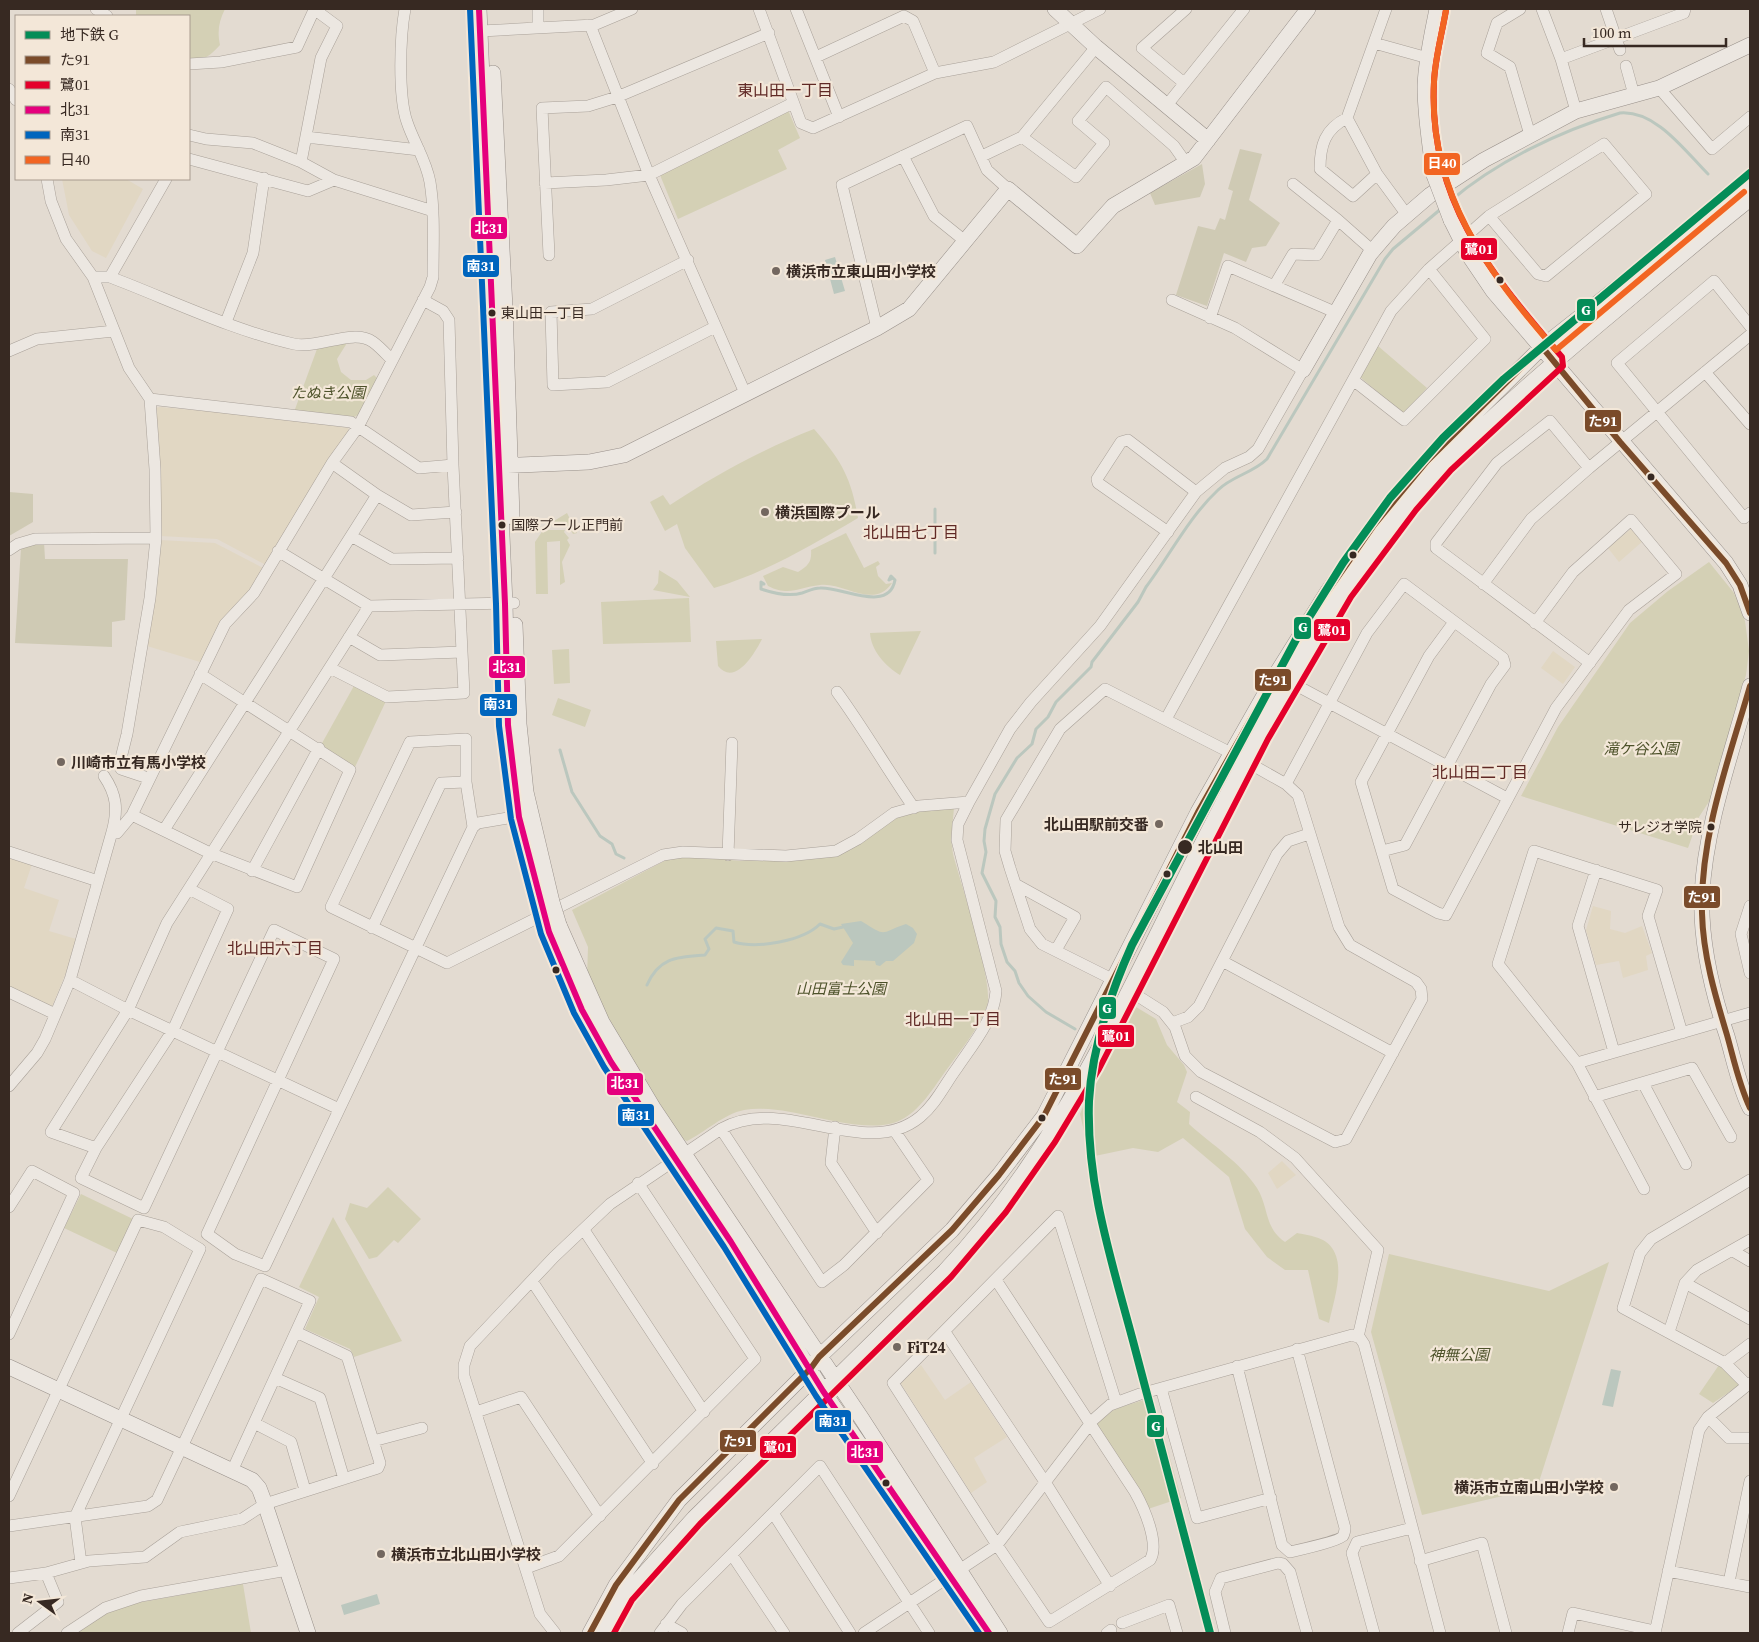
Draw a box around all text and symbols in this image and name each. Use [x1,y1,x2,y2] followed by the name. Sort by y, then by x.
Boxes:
[15,15,190,180] legend
[1584,15,1726,47] scale bar
[1592,22,1632,43] text: 100 m
[60,24,119,45] text: 地下鉄 G
[60,49,90,70] text: た91
[60,74,90,95] text: 鷺01
[737,79,833,101] district label: 東山田一丁目
[60,99,90,120] text: 北31
[60,124,90,145] text: 南31
[60,149,90,170] text: 日40
[1423,152,1461,176] line badge: 日40
[1427,153,1457,173] text: 日40
[470,216,508,240] line badge: 北31
[474,218,504,238] text: 北31
[1460,237,1498,261] line badge: 鷺01
[1464,239,1494,259] text: 鷺01
[462,254,500,278] line badge: 南31
[466,256,496,276] text: 南31
[786,261,936,282] place label: 横浜市立東山田小学校
[770,265,782,277] marker: 横浜市立東山田小学校
[1495,275,1505,285] unlabelled marker
[1576,298,1596,322] line badge: G
[1581,300,1591,320] text: G
[501,303,585,323] place label: 東山田一丁目
[487,308,497,318] marker: 東山田一丁目
[291,382,367,403] park label: たぬき公園
[1584,409,1622,433] line badge: た91
[1588,411,1618,431] text: た91
[1646,472,1656,482] unlabelled marker
[775,502,880,523] place label: 横浜国際プール
[759,506,771,518] marker: 横浜国際プール
[511,515,623,535] place label: 国際プール正門前
[497,520,507,530] marker: 国際プール正門前
[863,521,959,543] district label: 北山田七丁目
[1348,550,1358,560] unlabelled marker
[1293,616,1312,640] line badge: G
[1298,617,1308,637] text: G
[1313,618,1351,642] line badge: 鷺01
[1317,620,1347,640] text: 鷺01
[488,655,526,679] line badge: 北31
[492,657,522,677] text: 北31
[1254,668,1292,692] line badge: た91
[1258,670,1288,690] text: た91
[479,693,518,717] line badge: 南31
[483,694,513,714] text: 南31
[1603,738,1680,759] park label: 滝ケ谷公園
[71,752,206,773] place label: 川崎市立有馬小学校
[55,756,67,768] marker: 川崎市立有馬小学校
[1432,761,1528,783] district label: 北山田二丁目
[1044,814,1149,835] place label: 北山田駅前交番
[1618,817,1702,837] place label: サレジオ学院
[1153,818,1165,830] marker: 北山田駅前交番
[1706,822,1716,832] marker: サレジオ学院
[1198,837,1243,858] place label: 北山田
[1176,838,1194,856] marker: 北山田
[1162,869,1172,879] unlabelled marker
[1683,885,1721,909] line badge: た91
[1687,887,1717,907] text: た91
[227,937,323,959] district label: 北山田六丁目
[551,965,561,975] unlabelled marker
[796,978,888,999] park label: 山田富士公園
[1098,996,1117,1020] line badge: G
[1102,998,1112,1018] text: G
[905,1008,1001,1030] district label: 北山田一丁目
[1097,1024,1135,1048] line badge: 鷺01
[1101,1026,1131,1046] text: 鷺01
[1044,1067,1082,1091] line badge: た91
[1048,1069,1078,1089] text: た91
[606,1072,644,1096] line badge: 北31
[610,1073,640,1093] text: 北31
[617,1103,655,1127] line badge: 南31
[621,1105,651,1125] text: 南31
[1037,1113,1047,1123] unlabelled marker
[907,1337,946,1358] place label: FiT24
[891,1341,903,1353] marker: FiT24
[1429,1344,1491,1365] park label: 神無公園
[814,1409,852,1433] line badge: 南31
[818,1411,848,1431] text: 南31
[1146,1414,1165,1438] line badge: G
[1151,1416,1161,1436] text: G
[719,1429,757,1453] line badge: た91
[723,1431,753,1451] text: た91
[759,1435,797,1459] line badge: 鷺01
[763,1437,793,1457] text: 鷺01
[846,1440,884,1464] line badge: 北31
[850,1442,880,1462] text: 北31
[1454,1477,1604,1498] place label: 横浜市立南山田小学校
[881,1478,891,1488] unlabelled marker
[1608,1481,1620,1493] marker: 横浜市立南山田小学校
[391,1544,541,1565] place label: 横浜市立北山田小学校
[375,1548,387,1560] marker: 横浜市立北山田小学校
[15,1577,65,1627] north arrow
[16,1591,38,1606] text: N

